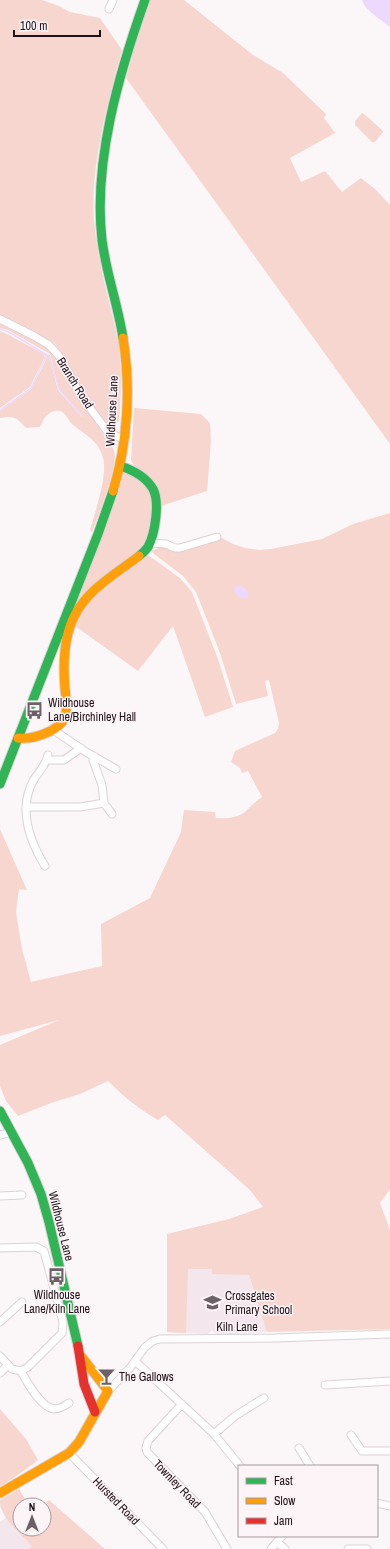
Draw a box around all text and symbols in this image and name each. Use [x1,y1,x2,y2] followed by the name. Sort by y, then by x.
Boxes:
[14,12,100,38] scale bar
[20,18,47,34] text: 100 m
[53,354,97,412] street label: Branch Road
[102,375,122,447] street label: Wildhouse Lane
[48,695,136,725] place label: Wildhouse Lane/Birchinley Hall
[25,700,45,720] bus stop icon: Wildhouse Lane/Birchinley Hall
[45,1190,77,1262] street label: Wildhouse Lane
[47,1266,67,1286] bus stop icon: Wildhouse Lane/Kiln Lane
[24,1287,90,1317] place label: Wildhouse Lane/Kiln Lane
[225,1288,292,1318] place label: Crossgates Primary School
[202,1293,222,1313] school or university icon: Crossgates Primary School
[216,1319,258,1335] street label: Kiln Lane
[96,1367,116,1387] bar icon: The Gallows
[119,1369,174,1385] place label: The Gallows
[150,1456,204,1512] street label: Townley Road
[238,1465,378,1537] legend
[274,1473,293,1489] text: Fast
[89,1474,143,1528] street label: Hursted Road
[274,1493,296,1509] text: Slow
[12,1497,52,1537] north arrow
[29,1500,35,1514] text: N
[274,1513,293,1529] text: Jam

